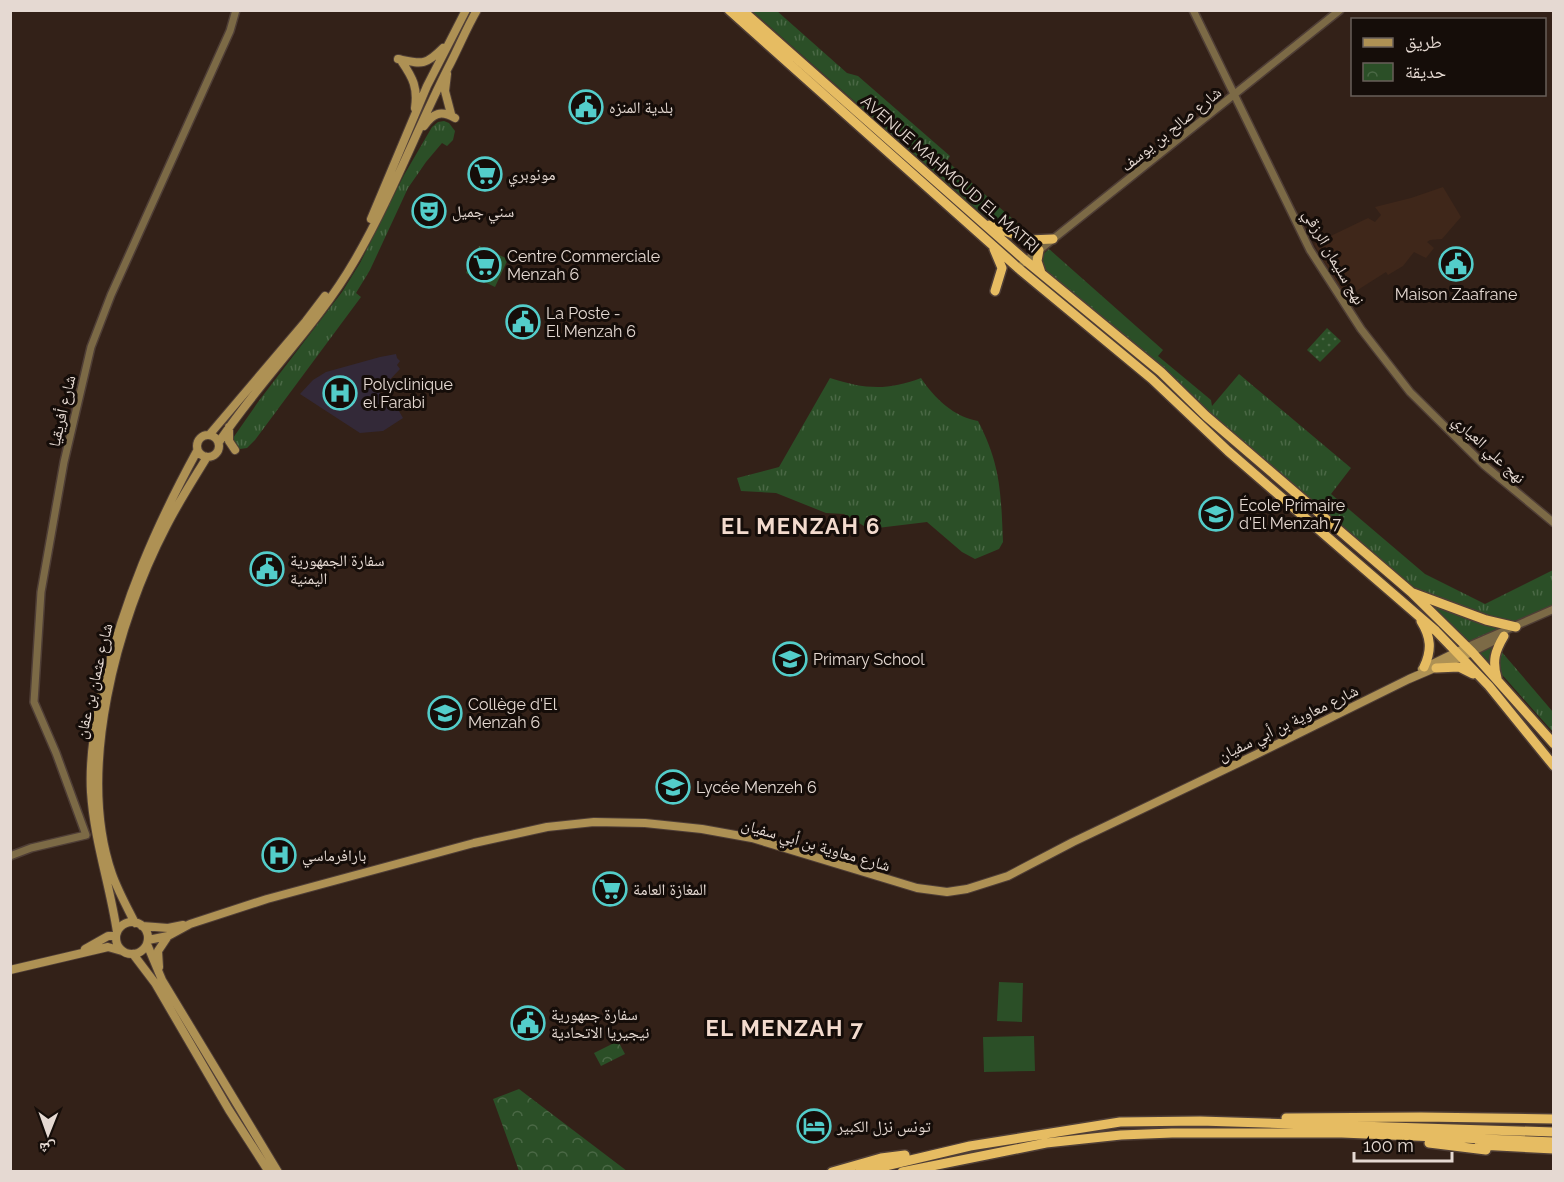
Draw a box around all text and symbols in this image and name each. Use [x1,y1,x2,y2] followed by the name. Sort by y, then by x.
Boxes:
[1351,18,1546,96] legend
[1405,31,1442,53] text: طريق
[1405,61,1446,82] text: حديقة
[1117,83,1226,176] street label: شارع صالح بن يوسف
[568,89,604,125] public building icon: بلدية المنزه
[857,91,1043,257] street label: AVENUE MAHMOUD EL MATRI
[609,98,673,117] place label: بلدية المنزه
[467,156,503,192] supermarket icon: مونوبري
[508,165,555,187] place label: مونوبري
[411,193,447,229] theatre icon: سني جميل
[452,202,514,224] place label: سني جميل
[1296,206,1369,310] street label: نهج سليمان الرزقي
[1438,246,1474,282] public building icon: Maison Zaafrane
[466,247,502,283] supermarket icon: Centre Commerciale Menzah 6
[507,247,660,284] place label: Centre Commerciale Menzah 6
[1395,285,1517,304] place label: Maison Zaafrane
[505,304,541,340] public building icon: La Poste - El Menzah 6
[546,304,636,341] place label: La Poste - El Menzah 6
[45,373,80,449] street label: شارع أفريقيا
[322,375,358,411] hospital icon: Polyclinique el Farabi
[363,375,453,412] place label: Polyclinique el Farabi
[1447,411,1529,490] street label: نهج علي العياري
[1239,495,1345,533] place label: École Primaire d'El Menzah 7
[1198,496,1234,532] school or university icon: École Primaire d'El Menzah 7
[721,513,881,539] district label: EL MENZAH 6
[249,551,285,587] public building icon: سفارة الجمهورية اليمنية
[290,551,385,588] place label: سفارة الجمهورية اليمنية
[71,621,118,741] street label: شارع عثمان بن عفان
[772,641,808,677] school or university icon: Primary School
[813,650,925,669] place label: Primary School
[1215,681,1363,768] street label: شارع معاوية بن أبي سفيان
[427,695,463,731] school or university icon: Collège d'El Menzah 6
[468,695,558,732] place label: Collège d'El Menzah 6
[655,769,691,805] school or university icon: Lycée Menzeh 6
[696,778,817,797] place label: Lycée Menzeh 6
[739,815,893,878] street label: شارع معاوية بن أبي سفيان
[261,837,297,873] hospital icon: بارافرماسي
[302,846,366,868] place label: بارافرماسي
[592,871,628,907] supermarket icon: المغازة العامة
[633,880,707,899] place label: المغازة العامة
[510,1005,546,1041] public building icon: سفارة جمهورية نيجيريا الاتحادية
[551,1005,649,1042] place label: سفارة جمهورية نيجيريا الاتحادية
[706,1015,864,1041] district label: EL MENZAH 7
[18,1104,78,1164] north arrow
[796,1108,832,1144] hotel icon: تونس نزل الكبير
[836,1117,931,1137] place label: تونس نزل الكبير
[1354,1125,1452,1163] scale bar
[1363,1135,1414,1156] text: 100 m
[39,1139,56,1158] text: ش

